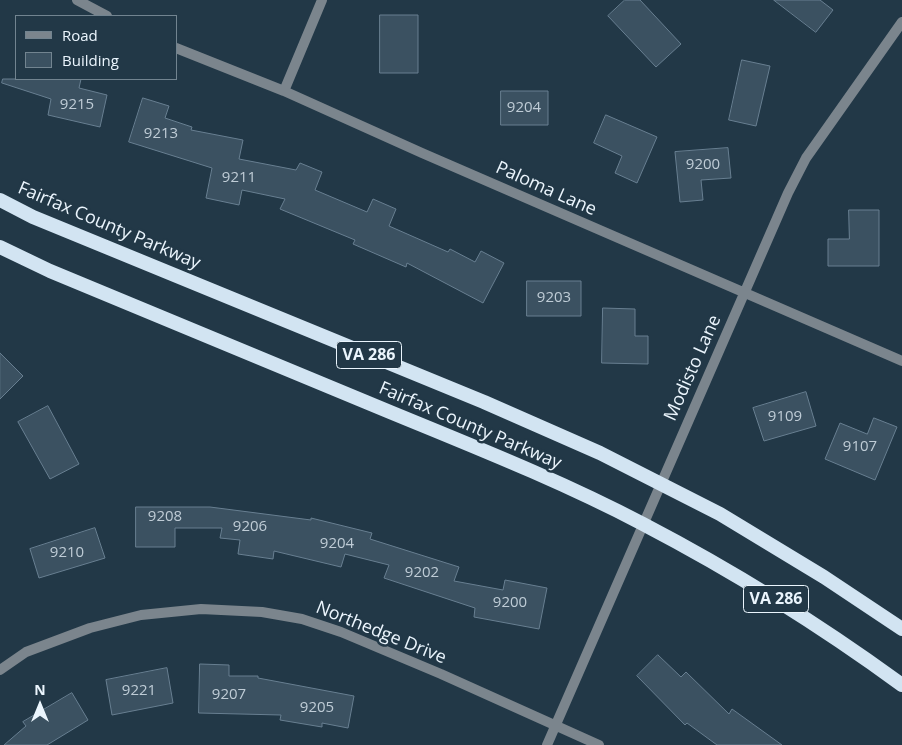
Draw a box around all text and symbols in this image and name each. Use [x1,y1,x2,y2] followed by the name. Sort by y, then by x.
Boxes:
[15,15,178,80] legend
[62,25,98,45] text: Road
[62,50,119,70] text: Building
[60,96,94,114] house number: 9215
[507,99,541,117] house number: 9204
[144,125,178,143] house number: 9213
[686,156,720,174] house number: 9200
[492,157,600,221] street label: Paloma Lane
[222,169,256,187] house number: 9211
[14,178,204,274] street label: Fairfax County Parkway
[537,289,571,307] house number: 9203
[660,312,726,424] street label: Modisto Lane
[336,342,402,368] road number: VA 286
[375,378,565,474] street label: Fairfax County Parkway
[768,408,802,426] house number: 9109
[843,438,877,456] house number: 9107
[148,508,182,526] house number: 9208
[233,518,267,536] house number: 9206
[320,535,354,553] house number: 9204
[50,544,84,562] house number: 9210
[405,564,439,582] house number: 9202
[744,586,808,612] road number: VA 286
[493,594,527,612] house number: 9200
[313,597,449,669] street label: Northedge Drive
[15,680,65,730] north arrow
[34,680,46,699] text: N
[122,682,156,700] house number: 9221
[212,686,246,704] house number: 9207
[300,699,334,717] house number: 9205

